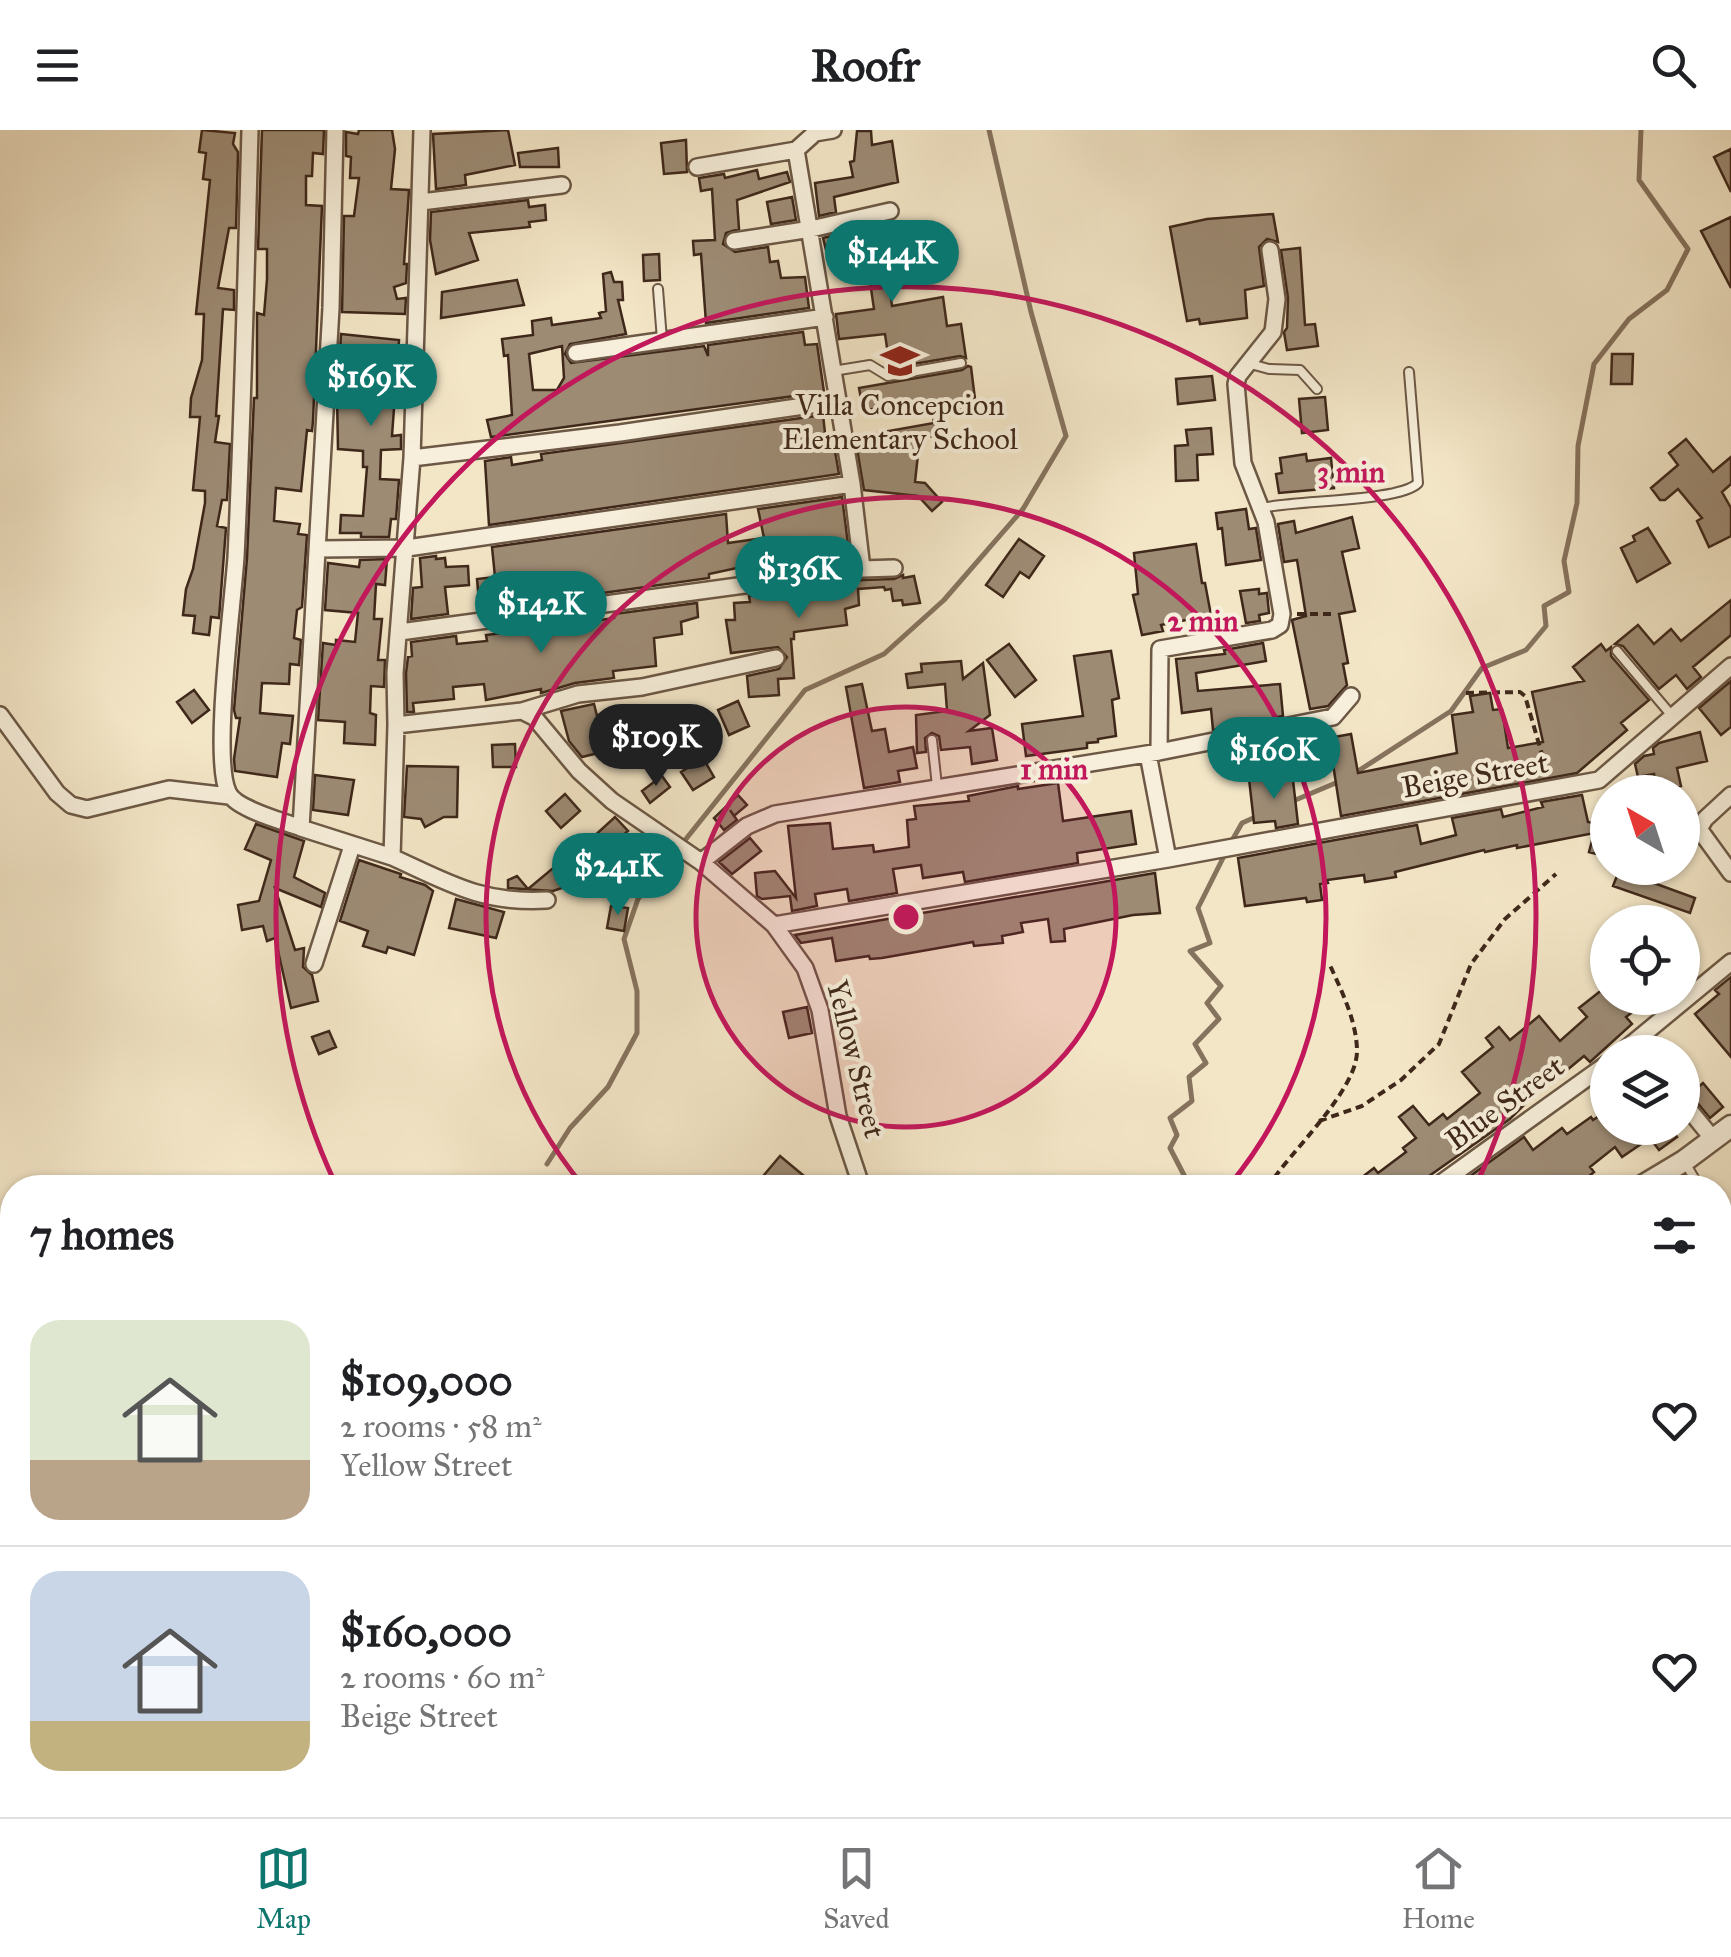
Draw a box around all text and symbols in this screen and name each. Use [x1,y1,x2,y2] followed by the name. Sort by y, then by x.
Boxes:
[30,38,85,93] icon: menu
[811,38,920,93] text: Roofr
[1646,38,1701,93] icon: search
[822,220,962,305] pin: $144K
[847,233,937,272] text: $144K
[879,340,921,382] school or university icon: Villa Concepcion Elementary School
[301,344,441,429] pin: $169K
[327,357,415,396] text: $169K
[782,387,1019,457] place label: Villa Concepcion Elementary School
[1317,454,1386,490] text: 3 min
[729,536,869,621] pin: $136K
[757,549,841,588] text: $136K
[471,571,611,656] pin: $142K
[497,584,585,623] text: $142K
[1168,603,1239,639] text: 2 min
[586,704,726,789] pin: $109K
[611,717,701,756] text: $109K
[1204,717,1344,802] pin: $160K
[1229,730,1319,769] text: $160K
[1399,744,1551,806] street label: Beige Street
[1020,751,1089,787] text: 1 min
[1590,775,1700,885] north arrow
[1590,775,1700,1145] map controls
[548,833,688,918] pin: $241K
[574,846,662,885] text: $241K
[888,899,924,935] centre of rings
[1590,905,1700,1015] button: locate
[819,976,893,1142] street label: Yellow Street
[1590,1035,1700,1145] button: layers
[1439,1048,1571,1158] street label: Blue Street
[1647,1208,1702,1263] icon: filters
[30,1209,174,1261] text: 7 homes
[340,1355,513,1407] text: $109,000
[110,1360,230,1480] icon: home
[1647,1393,1702,1448] icon: heart
[340,1407,541,1446] text: 2 rooms · 58 m²
[340,1446,512,1485] text: Yellow Street
[340,1606,512,1658] text: $160,000
[110,1611,230,1731] icon: home
[1647,1644,1702,1699] icon: heart
[340,1658,545,1697] text: 2 rooms · 60 m²
[340,1697,498,1736] text: Beige Street
[256,1841,311,1936] tab: Map
[823,1841,890,1936] tab: Saved
[1402,1841,1475,1936] tab: Home

